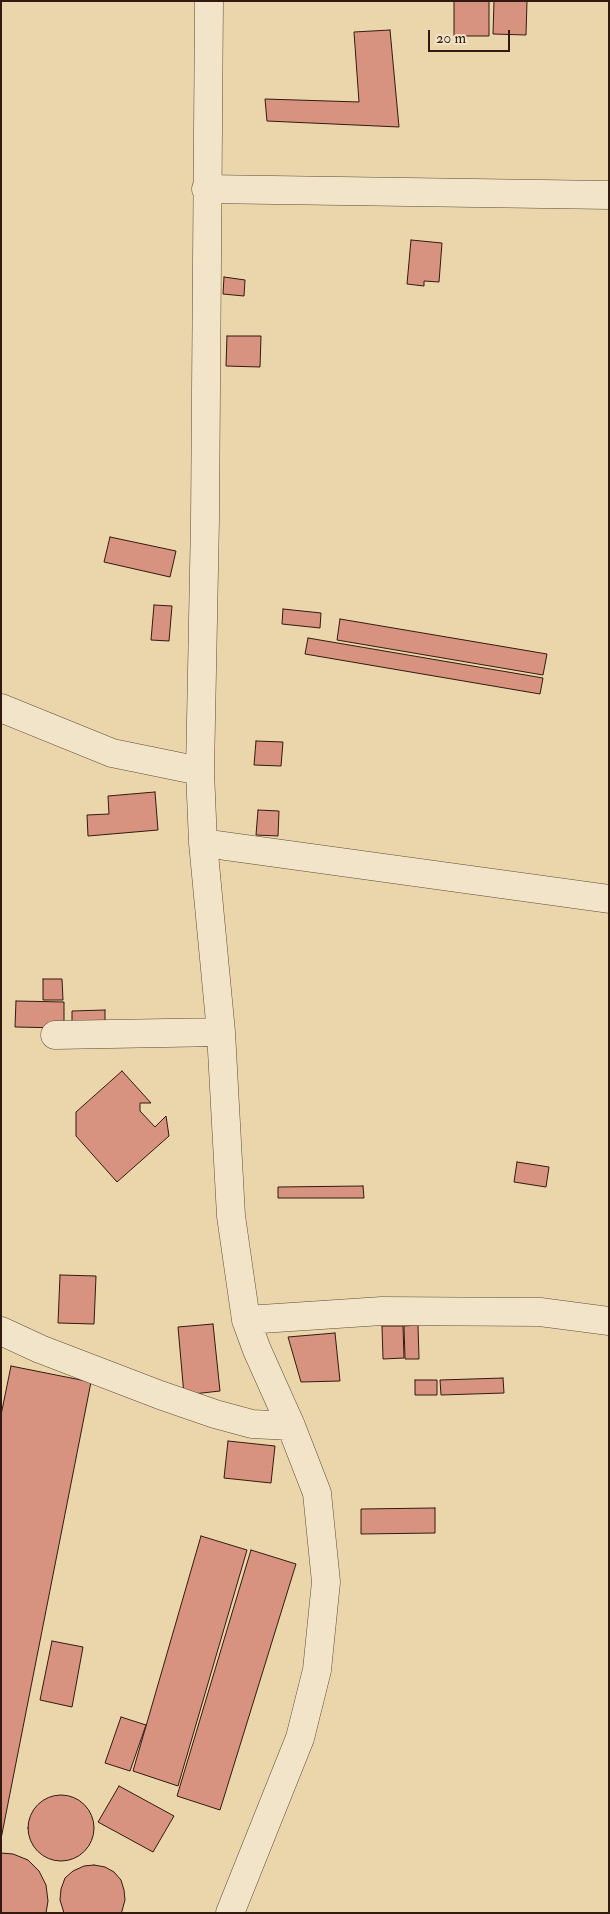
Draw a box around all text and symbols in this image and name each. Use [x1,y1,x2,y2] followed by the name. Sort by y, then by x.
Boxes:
[430,20,512,52] scale bar
[436,29,466,48] text: 20 m

